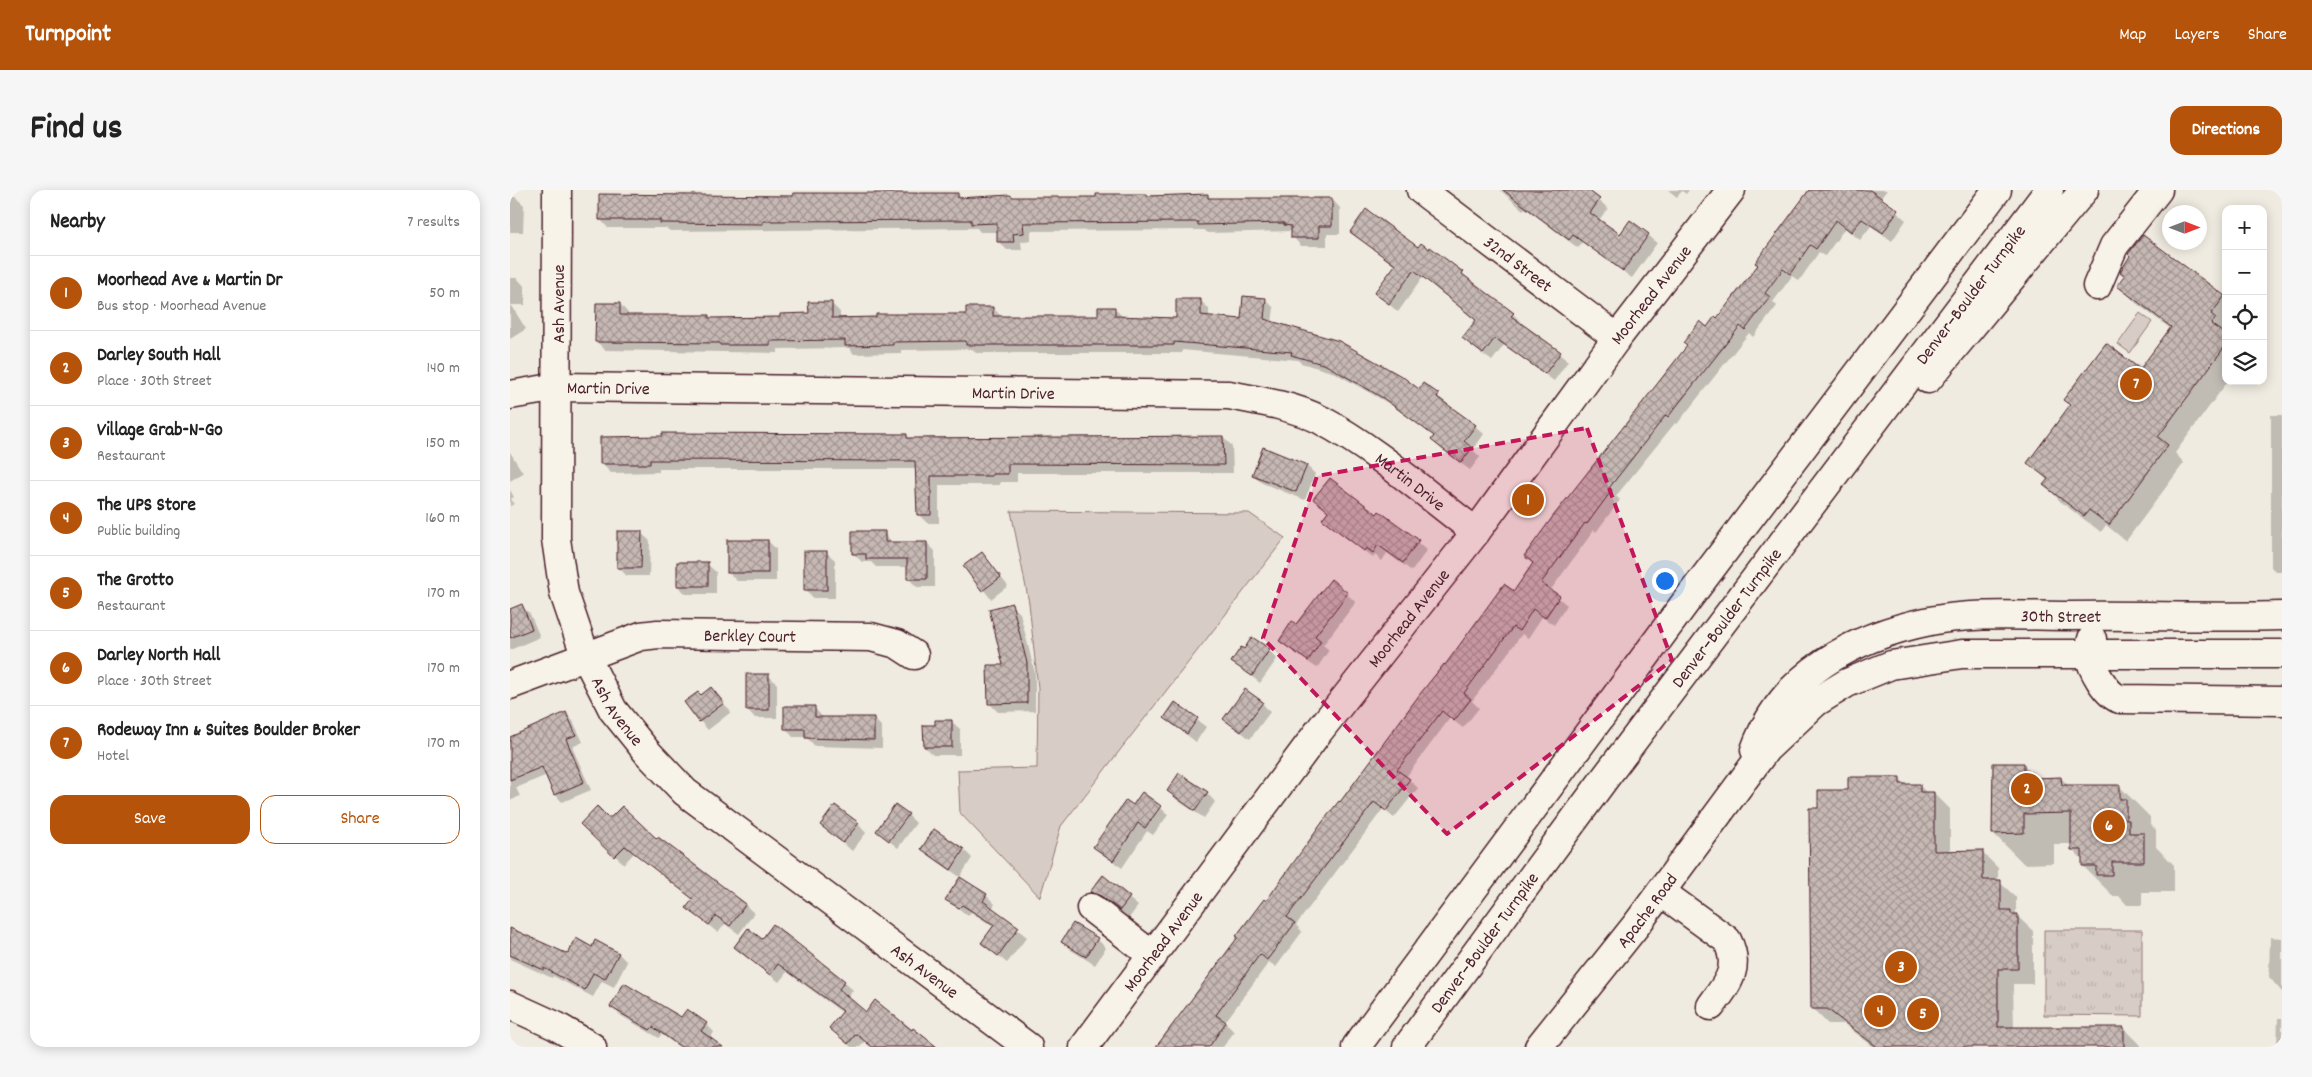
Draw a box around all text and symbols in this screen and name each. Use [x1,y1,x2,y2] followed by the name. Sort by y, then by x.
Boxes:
[25,18,111,52] text: Turnpoint
[2119,23,2146,48] text: Map
[2174,23,2220,48] text: Layers
[2248,23,2287,48] text: Share
[30,105,122,155] text: Find us
[2170,106,2282,155] button: Directions
[2162,205,2207,250] north arrow
[2222,205,2267,385] map controls
[2222,205,2267,250] button: +
[50,208,105,238] text: Nearby
[407,211,460,234] text: 7 results
[1911,221,2033,371] street label: Denver–Boulder Turnpike
[1477,231,1557,300] street label: 32nd Street
[1606,241,1699,351] street label: Moorhead Avenue
[2222,250,2267,295] button: −
[548,264,573,344] street label: Ash Avenue
[97,268,283,295] text: Moorhead Ave & Martin Dr
[64,282,68,305] text: 1
[429,282,460,305] text: 50 m
[97,295,266,318] text: Bus stop · Moorhead Avenue
[2222,295,2267,340] button: locate
[2222,340,2267,385] button: layers
[97,343,220,370] text: Darley South Hall
[63,357,70,380] text: 2
[426,357,460,380] text: 140 m
[2120,365,2152,403] pin: 7
[97,370,212,393] text: Place · 30th Street
[567,377,650,403] street label: Martin Drive
[972,382,1055,408] street label: Martin Drive
[97,418,223,445] text: Village Grab-N-Go
[62,432,70,455] text: 3
[426,432,460,455] text: 150 m
[97,445,166,468] text: Restaurant
[1369,448,1450,518] street label: Martin Drive
[1512,481,1544,519] pin: 1
[97,493,196,520] text: The UPS Store
[63,507,69,530] text: 4
[425,507,460,530] text: 160 m
[97,520,180,543] text: Public building
[1667,544,1789,694] street label: Denver–Boulder Turnpike
[1363,565,1457,674] street label: Moorhead Avenue
[97,568,174,595] text: The Grotto
[1652,568,1678,594] your location
[62,582,70,605] text: 5
[427,582,460,605] text: 170 m
[97,595,166,618] text: Restaurant
[2020,605,2102,631] street label: 30th Street
[704,625,797,651] street label: Berkley Court
[97,643,220,670] text: Darley North Hall
[62,657,70,680] text: 6
[427,657,460,680] text: 170 m
[97,670,212,693] text: Place · 30th Street
[583,673,648,753] street label: Ash Avenue
[97,718,360,745] text: Rodeway Inn & Suites Boulder Broker
[63,732,69,755] text: 7
[427,732,460,755] text: 170 m
[97,745,129,768] text: Hotel
[2011,770,2043,808] pin: 2
[50,795,250,844] button: Save
[260,795,460,844] button: Share
[2093,807,2125,845] pin: 6
[1426,868,1546,1019] street label: Denver–Boulder Turnpike
[1612,869,1685,955] street label: Apache Road
[1119,887,1211,998] street label: Moorhead Avenue
[884,939,963,1006] street label: Ash Avenue
[1885,948,1917,986] pin: 3
[1864,992,1896,1030] pin: 4
[1907,995,1939,1033] pin: 5

